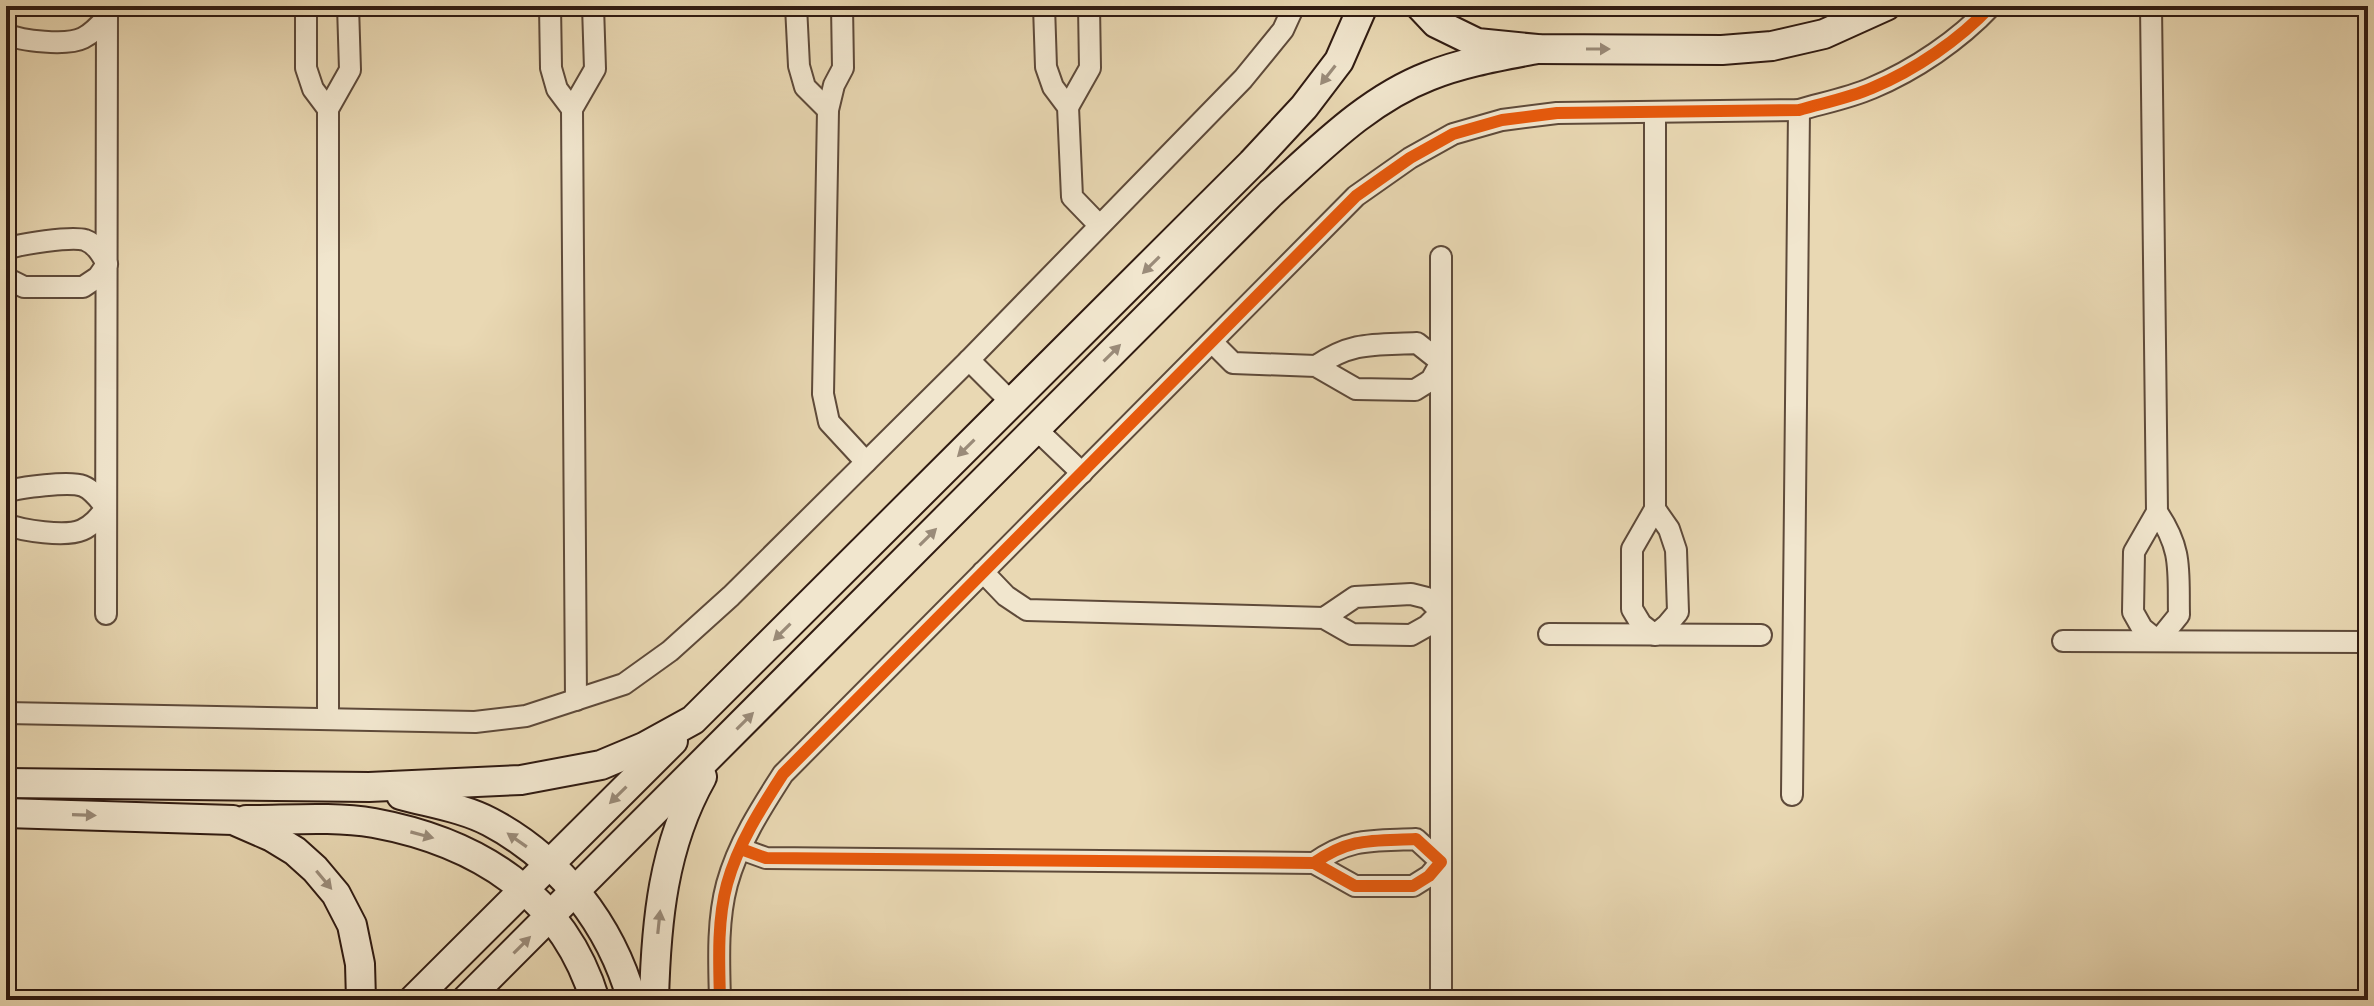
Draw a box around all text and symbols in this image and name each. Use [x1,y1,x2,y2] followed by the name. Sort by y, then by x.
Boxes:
[1586,43,1611,55] one-way arrow
[1321,65,1337,85] one-way arrow
[1142,255,1161,274] one-way arrow
[1102,344,1121,363] one-way arrow
[957,438,976,457] one-way arrow
[918,528,937,547] one-way arrow
[773,622,792,641] one-way arrow
[735,712,753,731] one-way arrow
[609,785,628,804] one-way arrow
[72,809,97,822] one-way arrow
[410,829,434,842] one-way arrow
[507,833,528,848] one-way arrow
[315,870,332,890] one-way arrow
[652,909,665,934] one-way arrow
[512,936,531,955] one-way arrow

